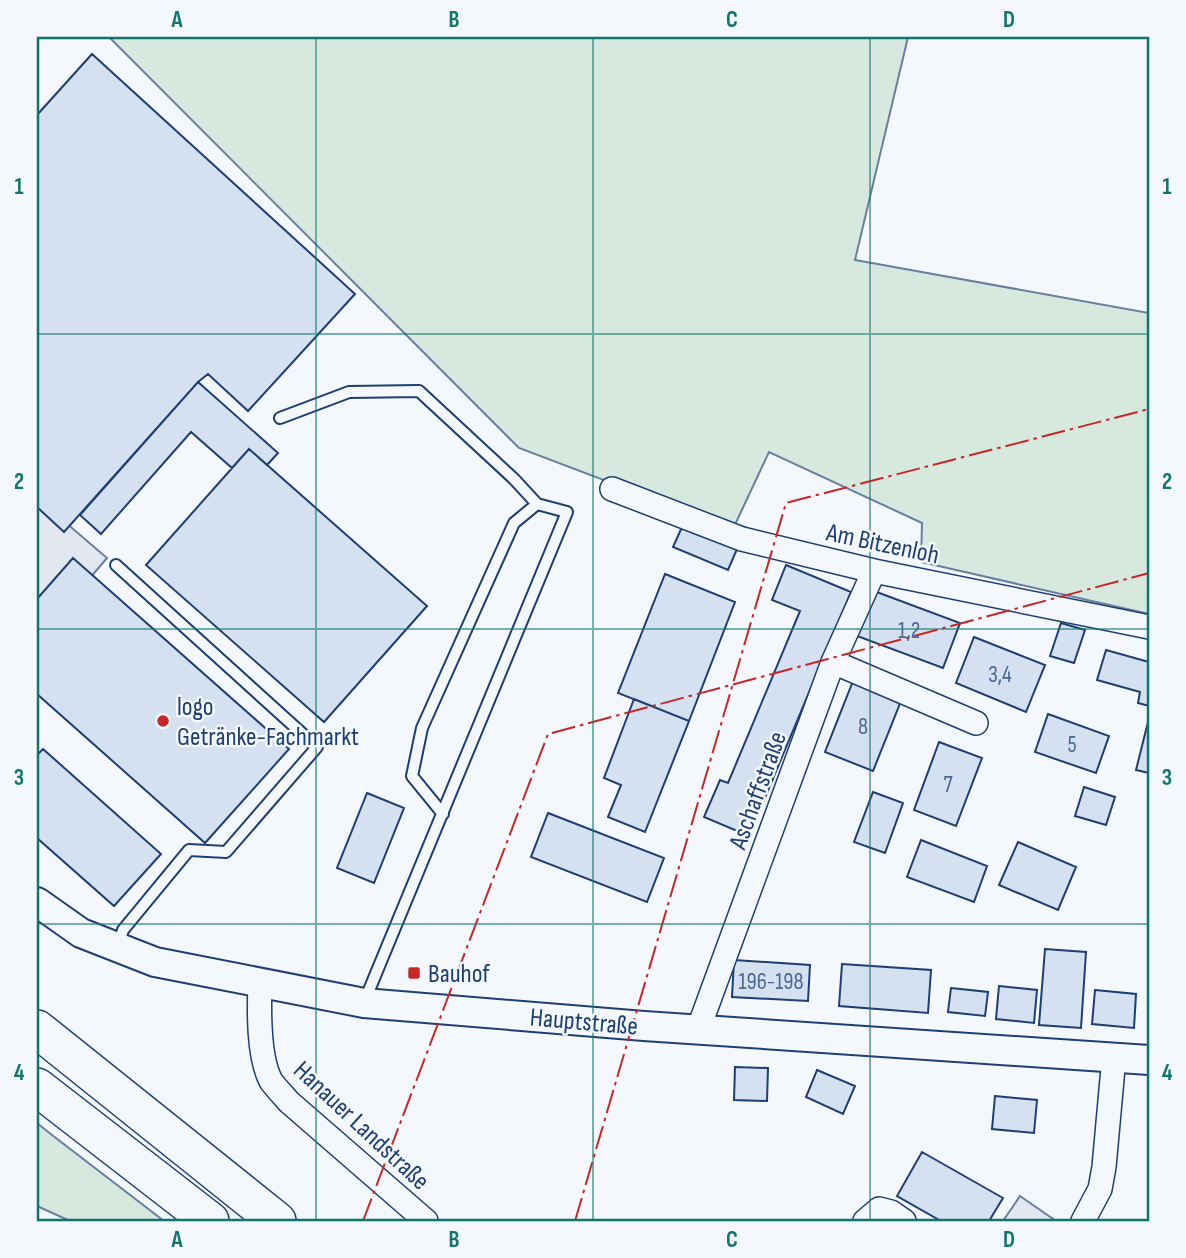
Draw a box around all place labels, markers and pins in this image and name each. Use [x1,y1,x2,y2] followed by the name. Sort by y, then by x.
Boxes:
[177,692,359,753] place label: logo Getränke-Fachmarkt
[155,713,171,729] marker: logo Getränke-Fachmarkt
[428,959,490,990] place label: Bauhof
[406,965,422,981] marker: Bauhof

